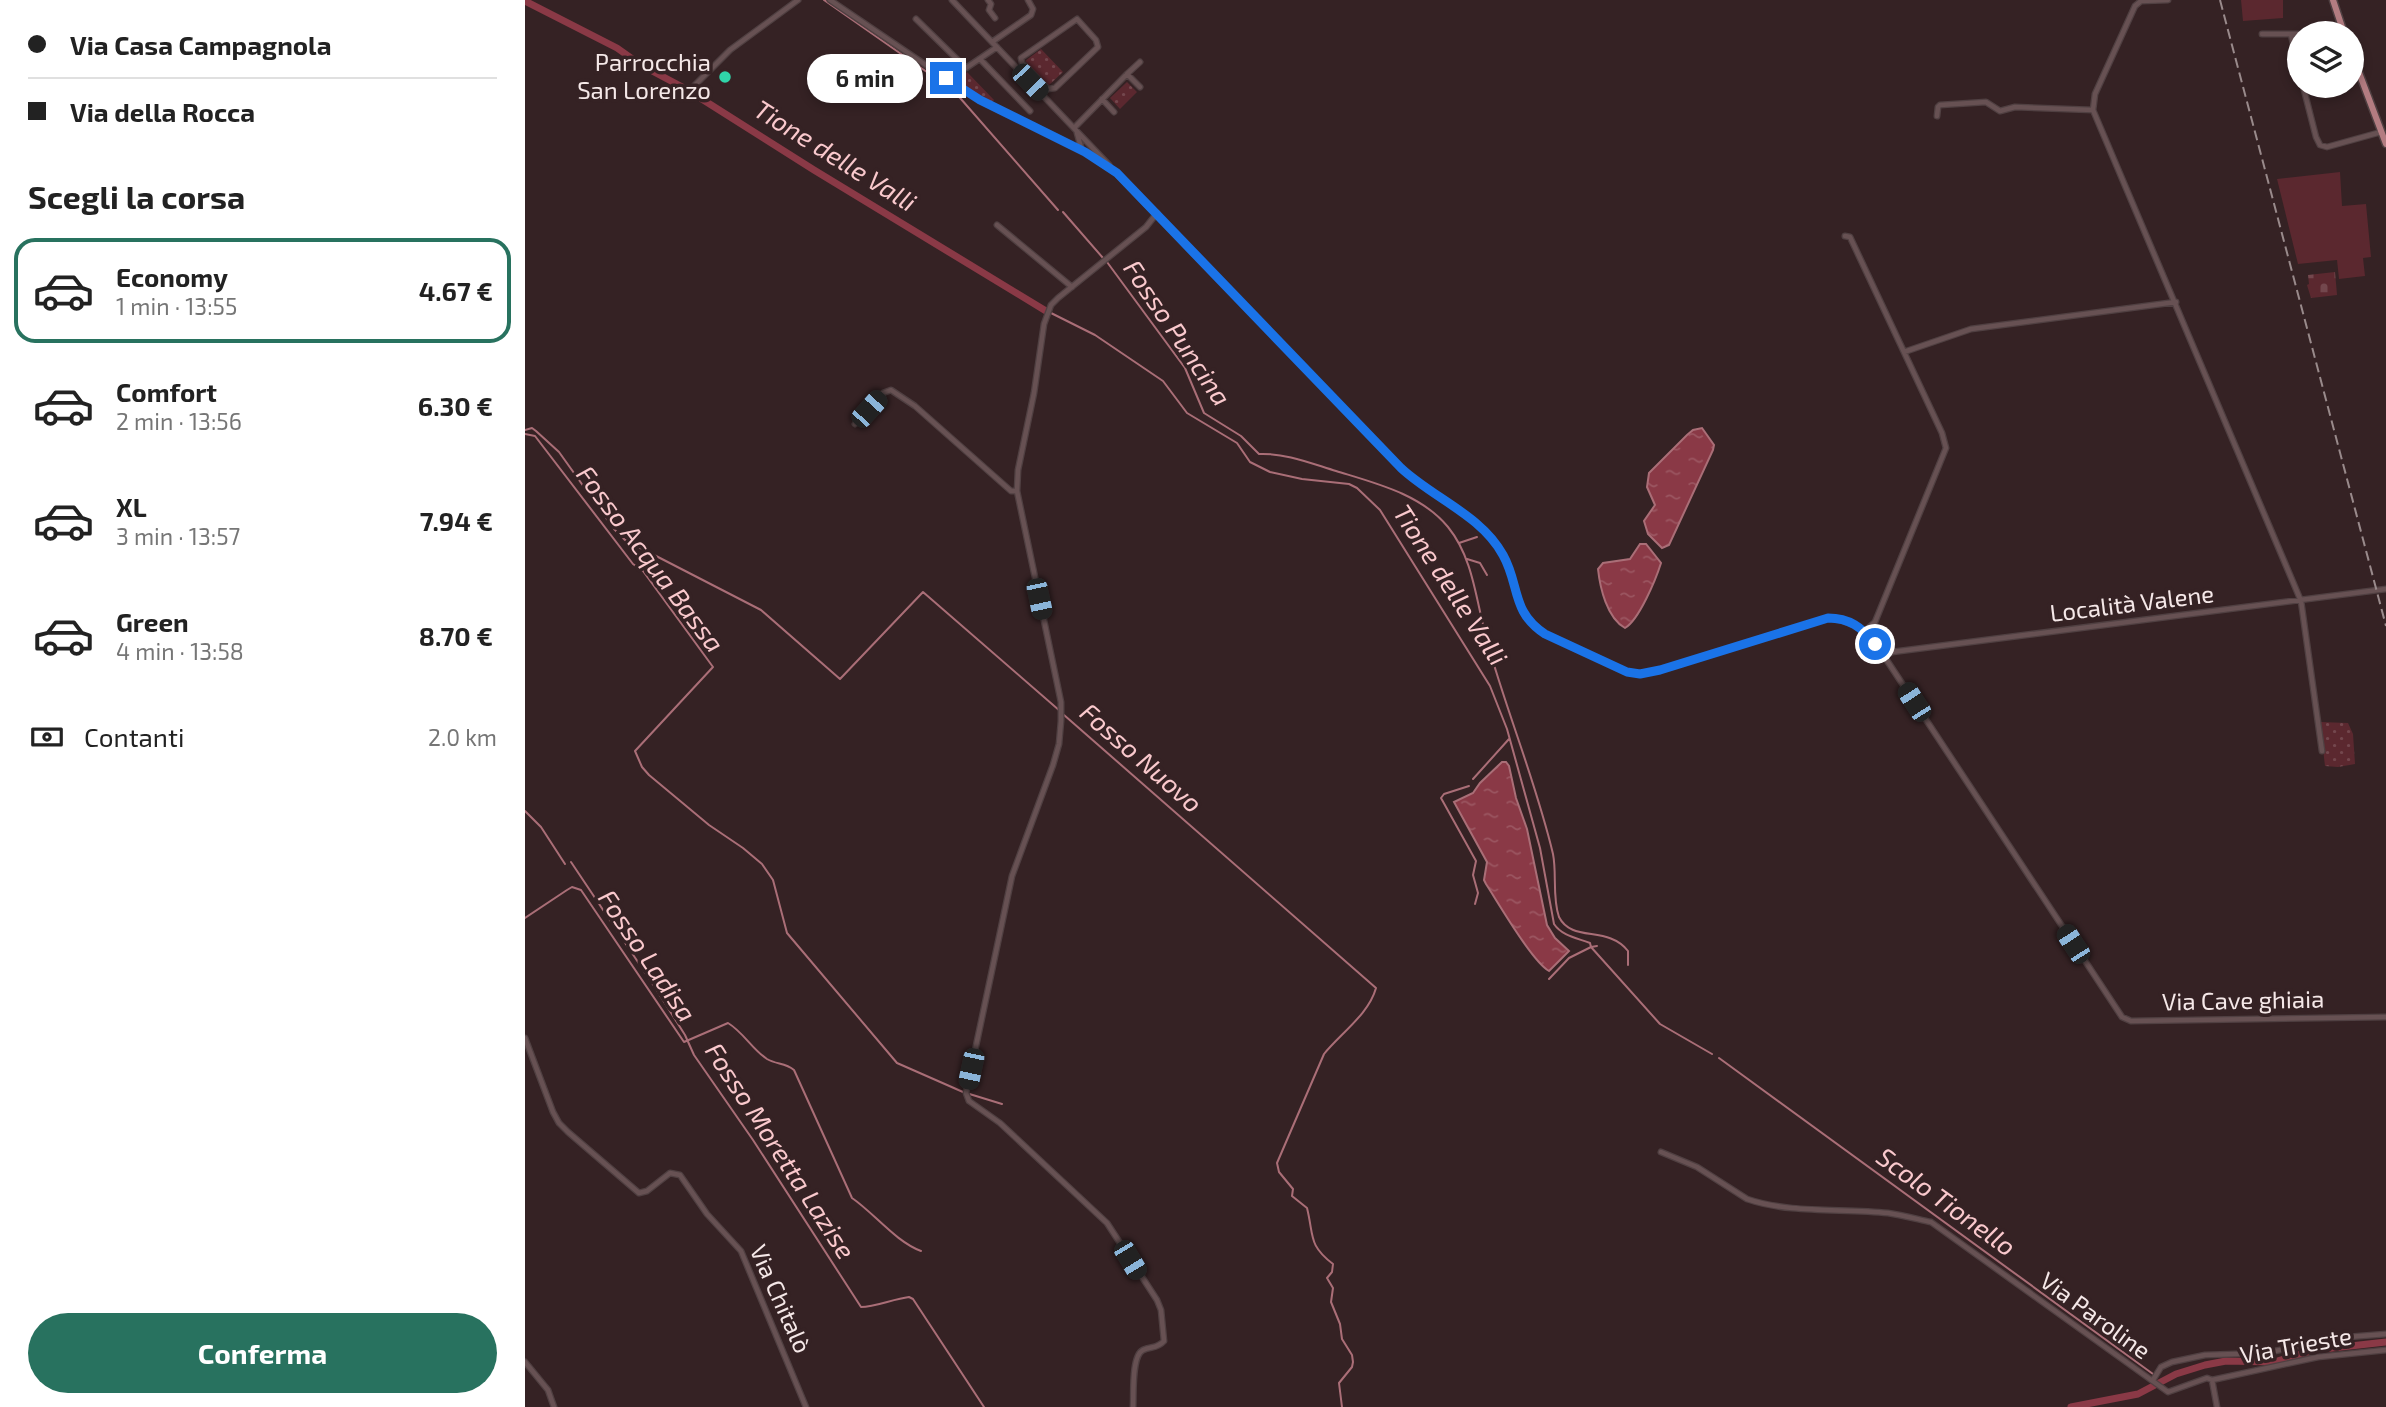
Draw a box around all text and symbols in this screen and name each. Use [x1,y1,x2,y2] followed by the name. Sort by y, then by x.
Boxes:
[2287,21,2364,98] map controls
[2287,21,2364,98] button: layers
[70,29,331,60] text: Via Casa Campagnola
[577,47,711,104] place label: Parrocchia San Lorenzo
[806,54,921,102] callout: 6 min
[1008,60,1053,104] car
[930,62,962,94] route end
[836,64,894,92] text: 6 min
[717,69,733,85] marker: Parrocchia San Lorenzo
[749,92,923,217] water label: Tione delle Valli
[70,96,255,127] text: Via della Rocca
[28,177,245,215] text: Scegli la corsa
[1118,253,1238,411] water label: Fosso Puncina
[32,259,95,322] icon: car
[116,261,228,292] text: Economy
[419,275,493,306] text: 4.67 €
[116,292,237,320] text: 1 min · 13:55
[32,374,95,437] icon: car
[116,376,217,407] text: Comfort
[848,386,891,432] car
[418,390,493,421] text: 6.30 €
[116,407,242,435] text: 2 min · 13:56
[571,459,731,657] water label: Fosso Acqua Bassa
[32,489,95,552] icon: car
[116,491,147,522] text: XL
[1388,498,1515,670] water label: Tione delle Valli
[420,505,493,536] text: 7.94 €
[116,522,240,550] text: 3 min · 13:57
[1025,576,1054,622] car
[2048,578,2215,627] street label: Località Valene
[32,604,95,667] icon: car
[116,606,189,637] text: Green
[419,620,493,651] text: 8.70 €
[1859,628,1891,660] route start
[116,637,244,665] text: 4 min · 13:58
[1894,679,1935,725] car
[1075,696,1209,818] water label: Fosso Nuovo
[28,718,66,756] icon: cash
[84,721,184,752] text: Contanti
[428,723,497,751] text: 2.0 km
[593,883,704,1027] water label: Fosso Ladisa
[2053,921,2094,967] car
[2162,984,2324,1015] street label: Via Cave ghiaia
[700,1036,863,1264] water label: Fosso Moretta Lazise
[957,1046,986,1092] car
[1871,1140,2022,1261] water label: Scolo Tionello
[1111,1237,1150,1283] car
[745,1240,818,1357] street label: Via Chitalò
[2035,1265,2157,1364] street label: Via Paroline
[28,1313,497,1393] button: Conferma
[2238,1320,2354,1369] street label: Via Trieste

